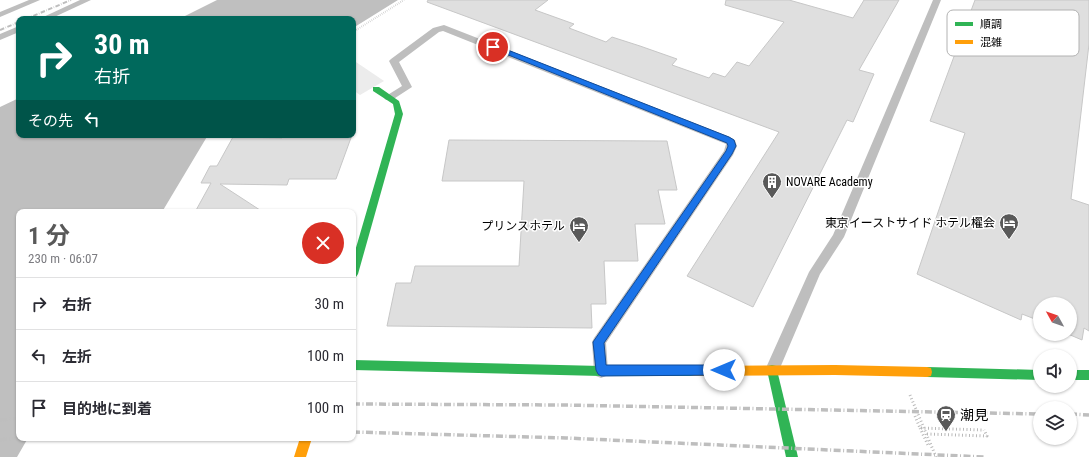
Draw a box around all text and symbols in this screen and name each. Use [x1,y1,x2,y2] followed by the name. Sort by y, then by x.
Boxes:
[947,10,1079,56] legend
[980,18,1002,31] text: 順調
[94,28,150,61] text: 30 m
[476,30,510,64] pin
[28,32,80,84] icon: right
[482,36,504,58] icon: arrive
[980,36,1002,49] text: 混雑
[94,66,130,87] text: 右折
[81,108,103,130] icon: left
[28,112,73,130] text: その先
[761,171,783,199] building icon: NOVARE Academy
[786,175,873,189] place label: NOVARE Academy
[998,212,1020,240] hotel icon: 東京イーストサイド ホテル櫂会
[568,215,590,243] hotel icon: プリンスホテル
[825,216,995,230] place label: 東京イーストサイド ホテル櫂会
[481,219,565,233] place label: プリンスホテル
[28,222,70,250] text: 1 分
[302,222,344,264] button: close
[28,251,98,266] text: 230 m · 06:07
[28,293,50,315] icon: right
[314,295,344,313] text: 30 m
[62,296,92,314] text: 右折
[1033,297,1077,341] north arrow
[1033,297,1077,445] map controls
[28,345,50,367] icon: left
[307,347,344,365] text: 100 m
[62,348,92,366] text: 左折
[703,349,745,391] position arrow
[1033,349,1077,393] button: sound
[28,397,50,419] icon: arrive
[307,399,344,417] text: 100 m
[62,400,152,418] text: 目的地に到着
[1033,401,1077,445] button: layers
[935,404,957,432] station icon: 潮見
[960,407,988,423] place label: 潮見

